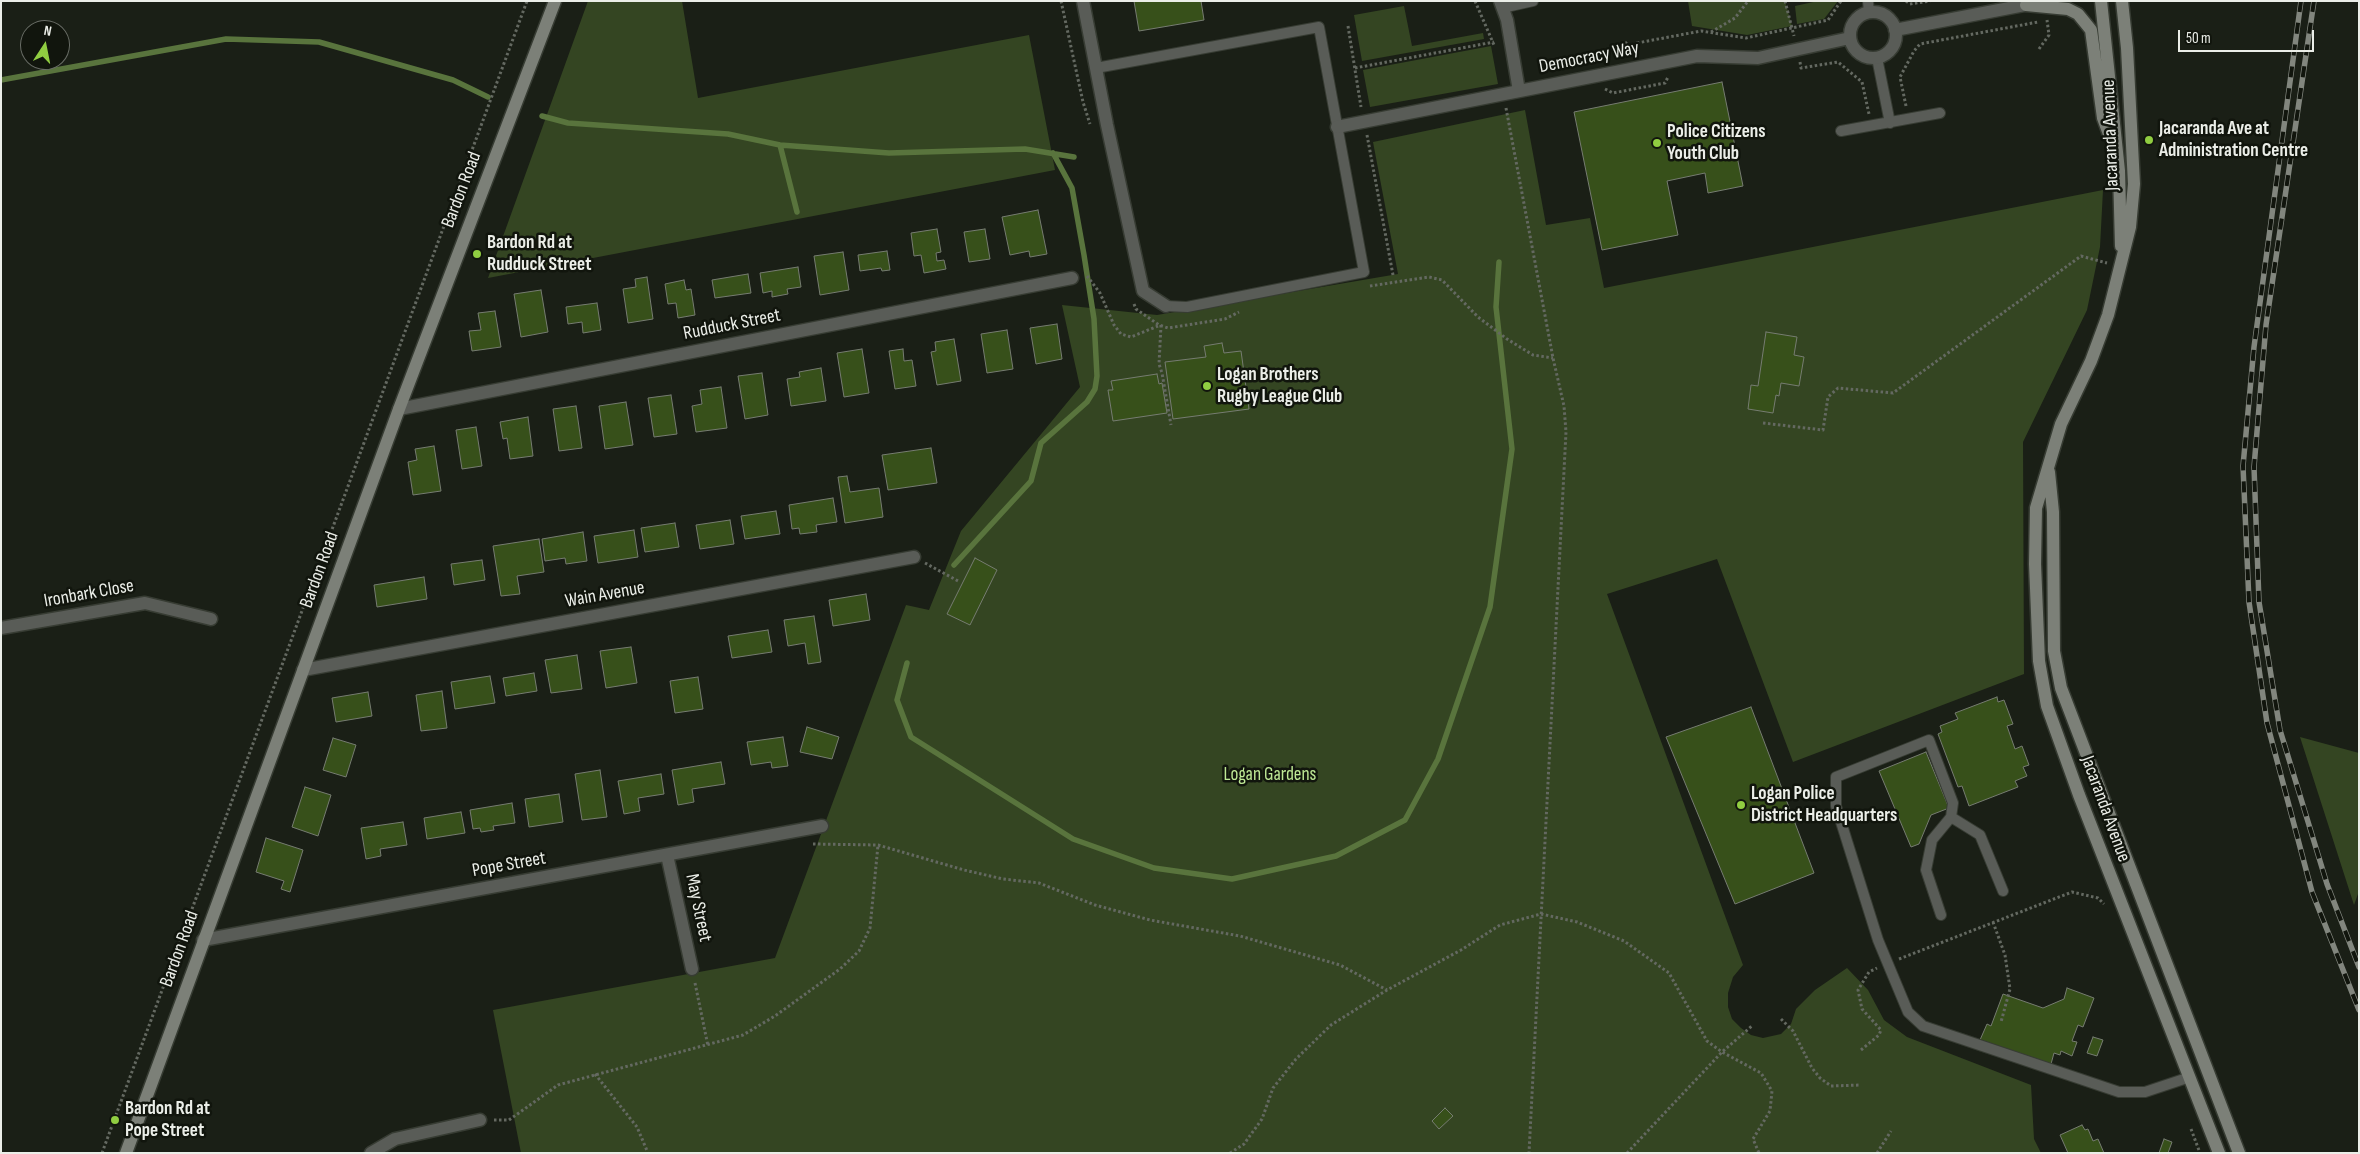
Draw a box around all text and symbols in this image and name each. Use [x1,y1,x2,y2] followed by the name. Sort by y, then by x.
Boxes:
[20,20,70,70] north arrow
[2180,20,2316,52] scale bar
[42,22,53,40] text: N
[2186,29,2211,48] text: 50 m
[1537,37,1641,79] street label: Democracy Way
[2098,79,2124,191] street label: Jacaranda Avenue
[2159,118,2308,162] place label: Jacaranda Ave at Administration Centre
[1667,121,1766,165] place label: Police Citizens Youth Club
[2143,134,2155,146] marker: Jacaranda Ave at Administration Centre
[1651,137,1663,149] marker: Police Citizens Youth Club
[437,149,487,231] street label: Bardon Road
[487,232,591,276] place label: Bardon Rd at Rudduck Street
[471,248,483,260] marker: Bardon Rd at Rudduck Street
[681,304,783,346] street label: Rudduck Street
[1217,364,1342,408] place label: Logan Brothers Rugby League Club
[1201,380,1213,392] marker: Logan Brothers Rugby League Club
[296,529,344,611] street label: Bardon Road
[42,575,136,613] street label: Ironbark Close
[563,577,647,613] street label: Wain Avenue
[2075,753,2135,865] street label: Jacaranda Avenue
[1224,764,1316,786] park label: Logan Gardens
[1751,783,1897,827] place label: Logan Police District Headquarters
[1735,799,1747,811] marker: Logan Police District Headquarters
[470,847,548,883] street label: Pope Street
[680,872,716,944] street label: May Street
[156,908,204,990] street label: Bardon Road
[125,1098,210,1142] place label: Bardon Rd at Pope Street
[109,1114,121,1126] marker: Bardon Rd at Pope Street

